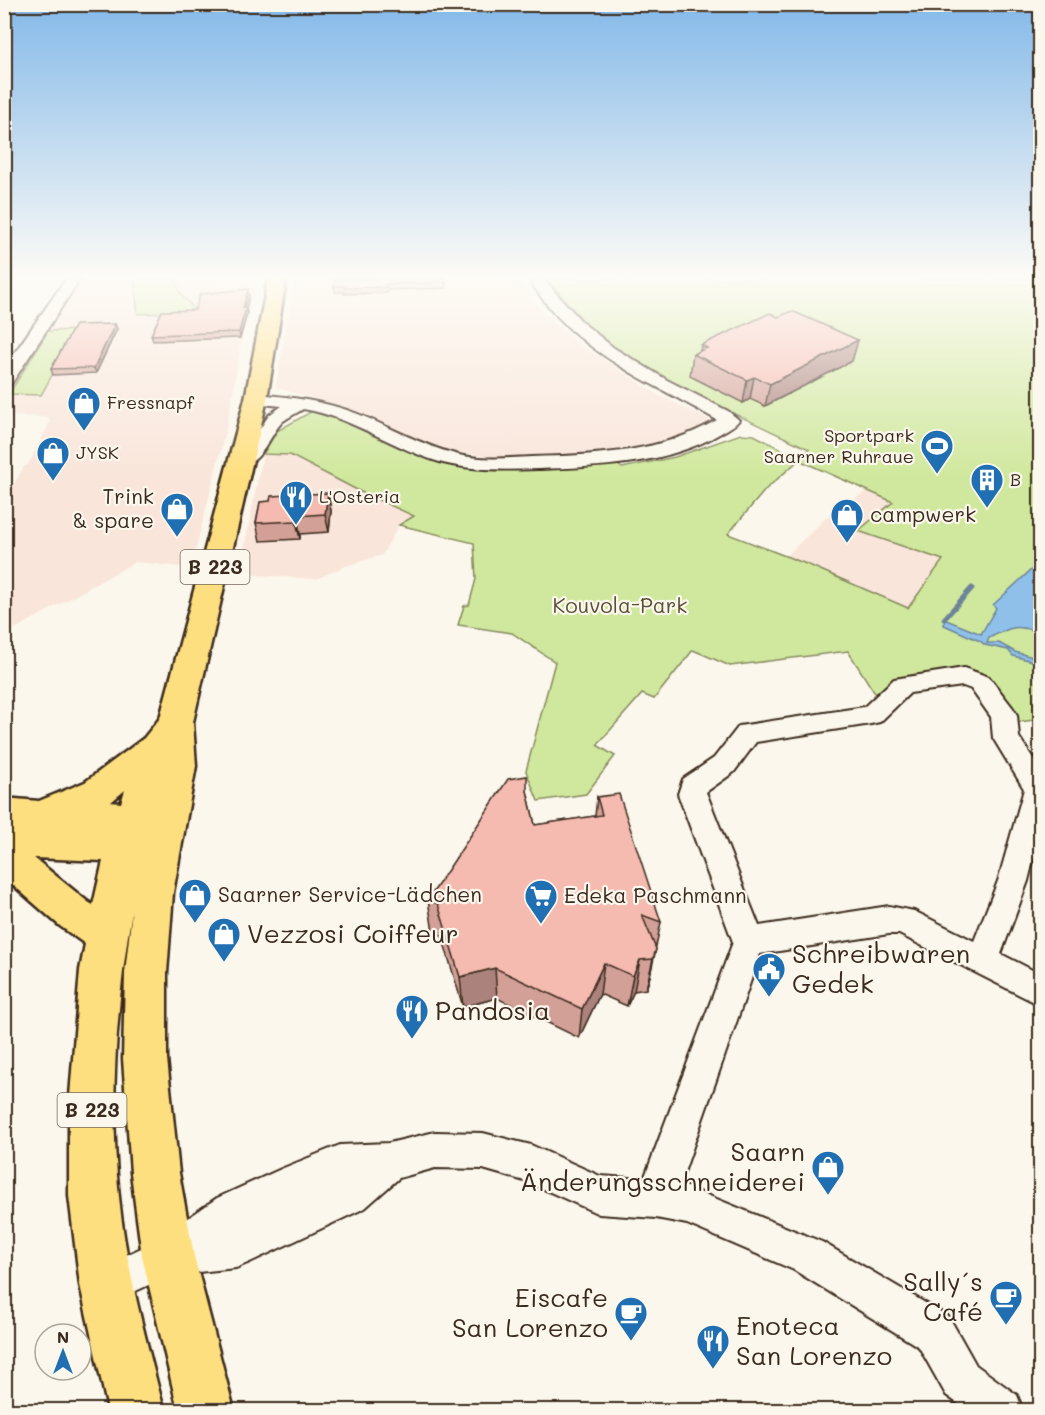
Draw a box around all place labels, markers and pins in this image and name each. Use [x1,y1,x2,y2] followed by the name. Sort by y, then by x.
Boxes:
[66,385,102,432] shop icon: Fressnapf
[107,390,195,414] place label: Fressnapf
[764,423,914,468] place label: Sportpark Saarner Ruhraue
[919,428,955,475] sports icon: Sportpark Saarner Ruhraue
[35,435,71,482] shop icon: JYSK
[76,440,119,464] place label: JYSK
[969,462,1005,509] building icon: B
[1010,467,1021,491] place label: B
[278,479,314,526] restaurant icon: L'Osteria
[72,482,154,533] place label: Trink & spare
[319,484,400,508] place label: L'Osteria
[159,491,195,538] shop icon: Trink & spare
[829,497,865,544] shop icon: campwerk
[870,500,976,527] place label: campwerk
[177,877,213,924] shop icon: Saarner Service-Lädchen
[523,878,559,925] supermarket icon: Edeka Paschmann
[218,880,482,907] place label: Saarner Service-Lädchen
[564,881,747,908] place label: Edeka Paschmann
[206,916,242,963] shop icon: Vezzosi Coiffeur
[247,916,459,950] place label: Vezzosi Coiffeur
[792,936,970,1000] place label: Schreibwaren Gedek
[751,951,787,998] public building icon: Schreibwaren Gedek
[394,993,430,1040] restaurant icon: Pandosia
[435,993,550,1027] place label: Pandosia
[520,1134,805,1198] place label: Saarn Änderungsschneiderei
[810,1149,846,1196] shop icon: Saarn Änderungsschneiderei
[903,1264,983,1328] place label: Sally´s Café
[988,1279,1024,1326] cafe icon: Sally´s Café
[452,1280,608,1344] place label: Eiscafe San Lorenzo
[613,1295,649,1342] cafe icon: Eiscafe San Lorenzo
[736,1308,892,1372] place label: Enoteca San Lorenzo
[695,1323,731,1370] restaurant icon: Enoteca San Lorenzo

